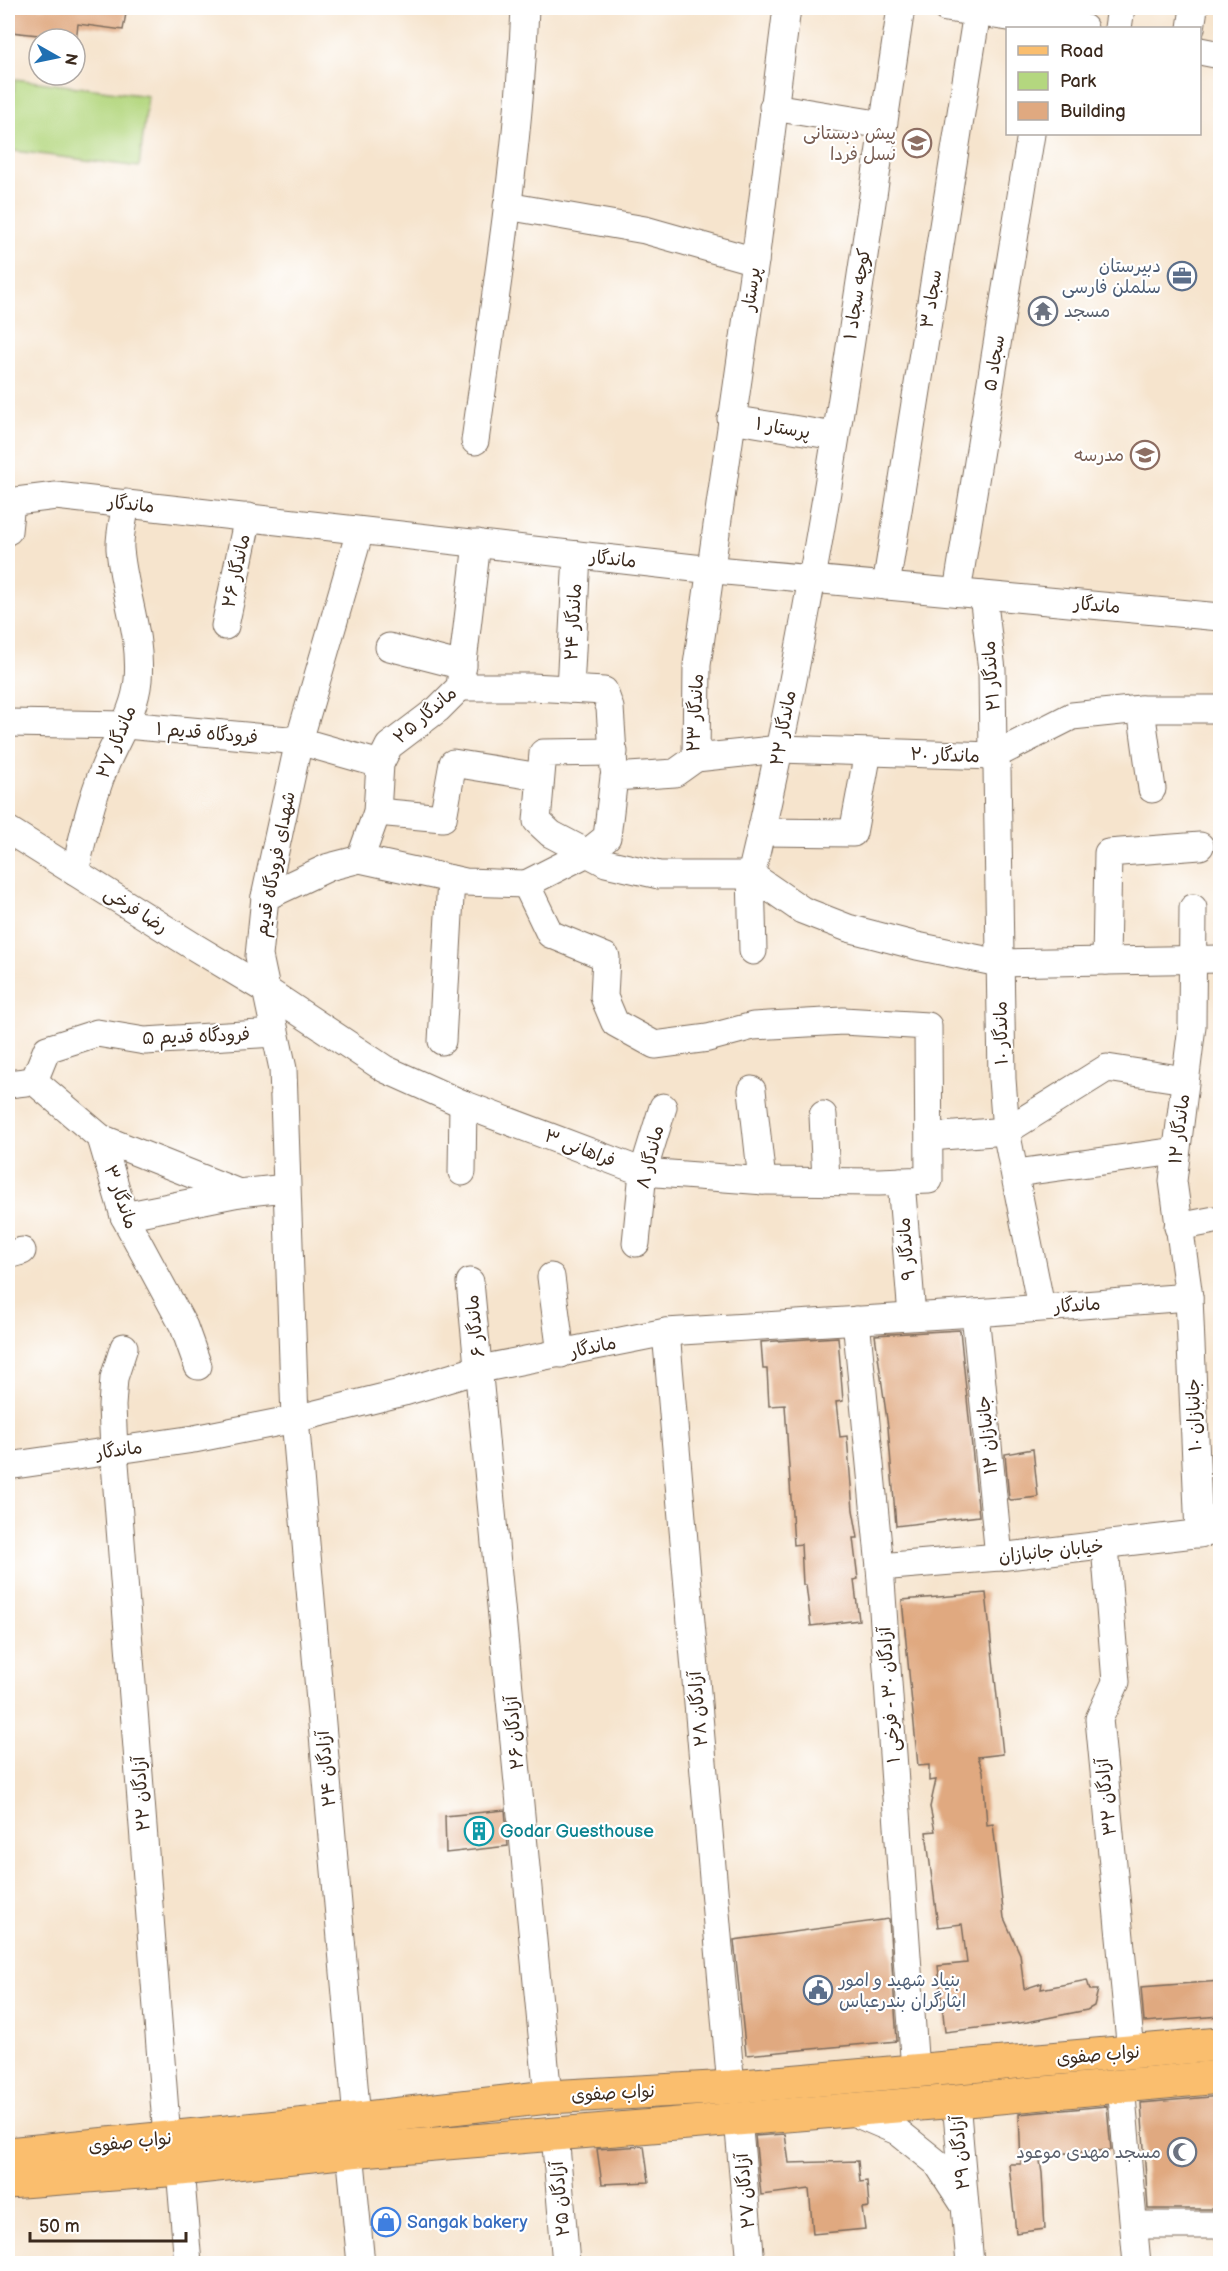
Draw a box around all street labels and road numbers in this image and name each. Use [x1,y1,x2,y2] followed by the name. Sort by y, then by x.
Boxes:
[840,247,876,341] street label: کوچه سجاد ۱
[738,266,766,314] street label: پرستار
[917,268,946,330] street label: سجاد ۳
[980,333,1009,393] street label: سجاد ۵
[754,413,812,445] street label: پرستار ۱
[106,491,155,517] street label: ماندگار
[218,532,255,610] street label: ماندگار ۲۶
[588,546,637,572] street label: ماندگار
[561,583,586,661] street label: ماندگار ۲۴
[1072,593,1121,618] street label: ماندگار
[979,640,1004,712] street label: ماندگار ۲۱
[683,673,708,753] street label: ماندگار ۲۳
[390,682,461,748] street label: ماندگار ۲۵
[767,689,800,767] street label: ماندگار ۲۲
[92,703,141,782] street label: ماندگار ۲۷
[155,719,259,751] street label: فرودگاه قدیم ۱
[910,744,980,767] street label: ماندگار ۲۰
[251,790,303,939] street label: شهدای فرودگاه قدیم
[100,883,171,938] street label: رضا فرخی
[990,1001,1013,1065] street label: ماندگار ۱۰
[142,1024,251,1052] street label: فرودگاه قدیم ۵
[1165,1093,1194,1165] street label: ماندگار ۱۲
[633,1123,668,1191] street label: ماندگار ۸
[541,1125,618,1172] street label: فراهانی ۳
[99,1162,142,1232] street label: ماندگار ۳
[893,1217,920,1281] street label: ماندگار ۹
[1052,1293,1101,1318] street label: ماندگار
[462,1294,489,1358] street label: ماندگار ۶
[567,1332,618,1363] street label: ماندگار
[1183,1378,1206,1452] street label: جانبازان ۱۰
[973,1394,1002,1476] street label: جانبازان ۱۲
[93,1437,144,1464] street label: ماندگار
[998,1536,1104,1567] street label: خیابان جانبازان
[874,1625,905,1764] street label: آزادگان ۳۰ - فرخی ۱
[685,1669,712,1748] street label: آزادگان ۲۸
[501,1694,528,1771] street label: آزادگان ۲۶
[313,1728,340,1808] street label: آزادگان ۲۴
[128,1754,155,1832] street label: آزادگان ۲۲
[1092,1756,1121,1837] street label: آزادگان ۳۲
[1056,2041,1141,2070] street label: نواب صفوی
[571,2081,655,2106] street label: نواب صفوی
[947,2113,974,2191] street label: آزادگان ۲۹
[87,2128,173,2157] street label: نواب صفوی
[732,2151,759,2230] street label: آزادگان ۲۷
[547,2159,574,2237] street label: آزادگان ۲۵

